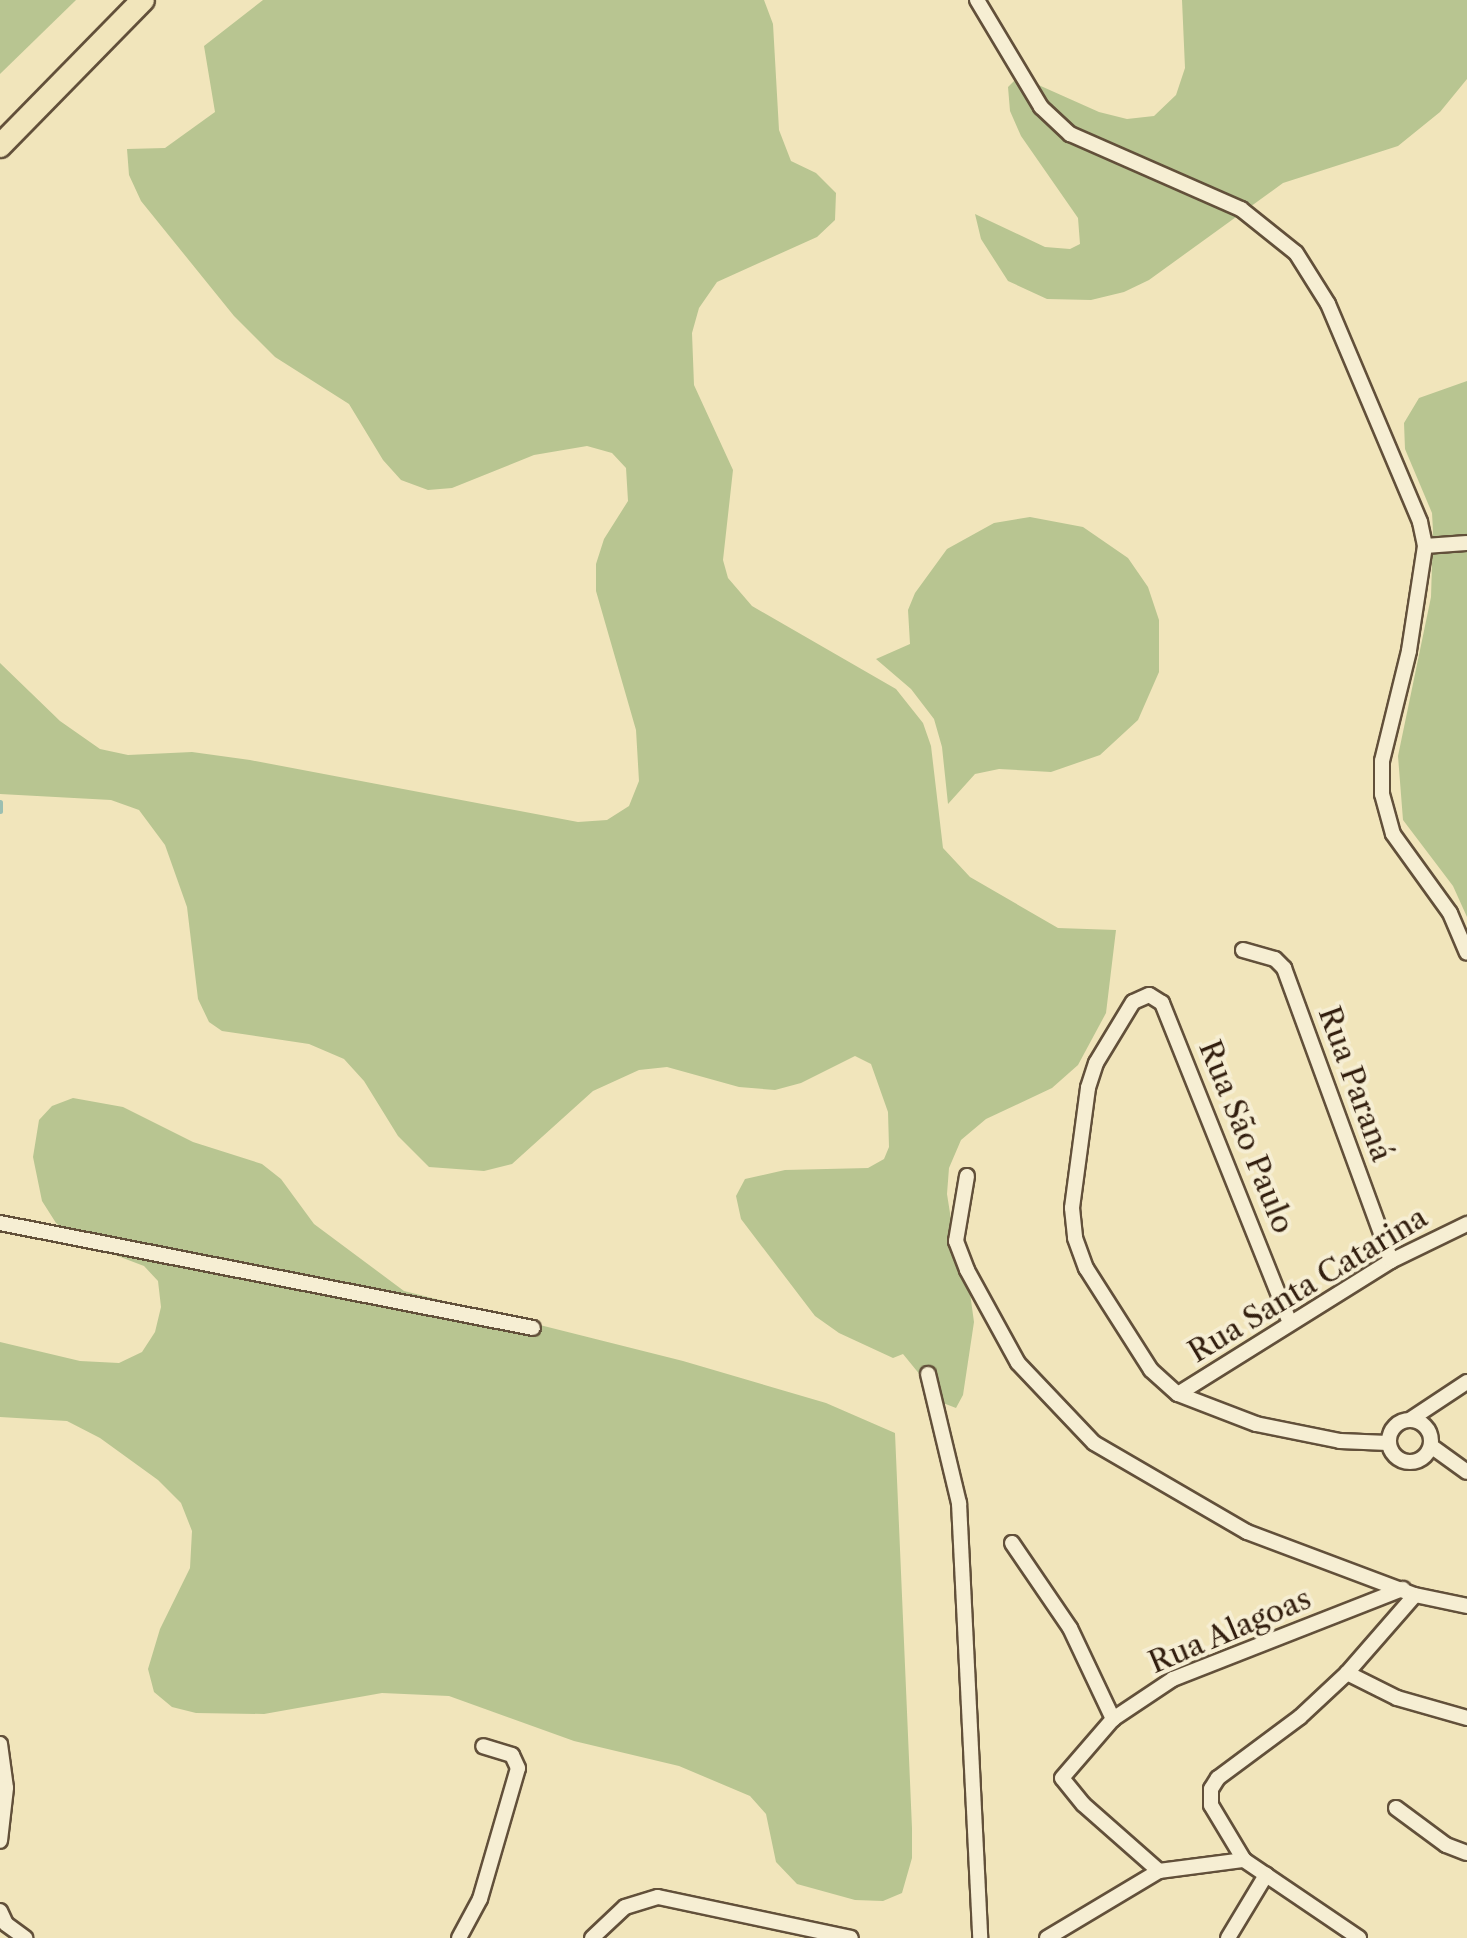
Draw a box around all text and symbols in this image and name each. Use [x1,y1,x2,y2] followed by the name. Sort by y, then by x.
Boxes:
[1310,1002,1400,1166] street label: Rua Paraná
[1191,1035,1301,1239] street label: Rua São Paulo
[1182,1199,1434,1371] street label: Rua Santa Catarina
[1143,1580,1317,1682] street label: Rua Alagoas

